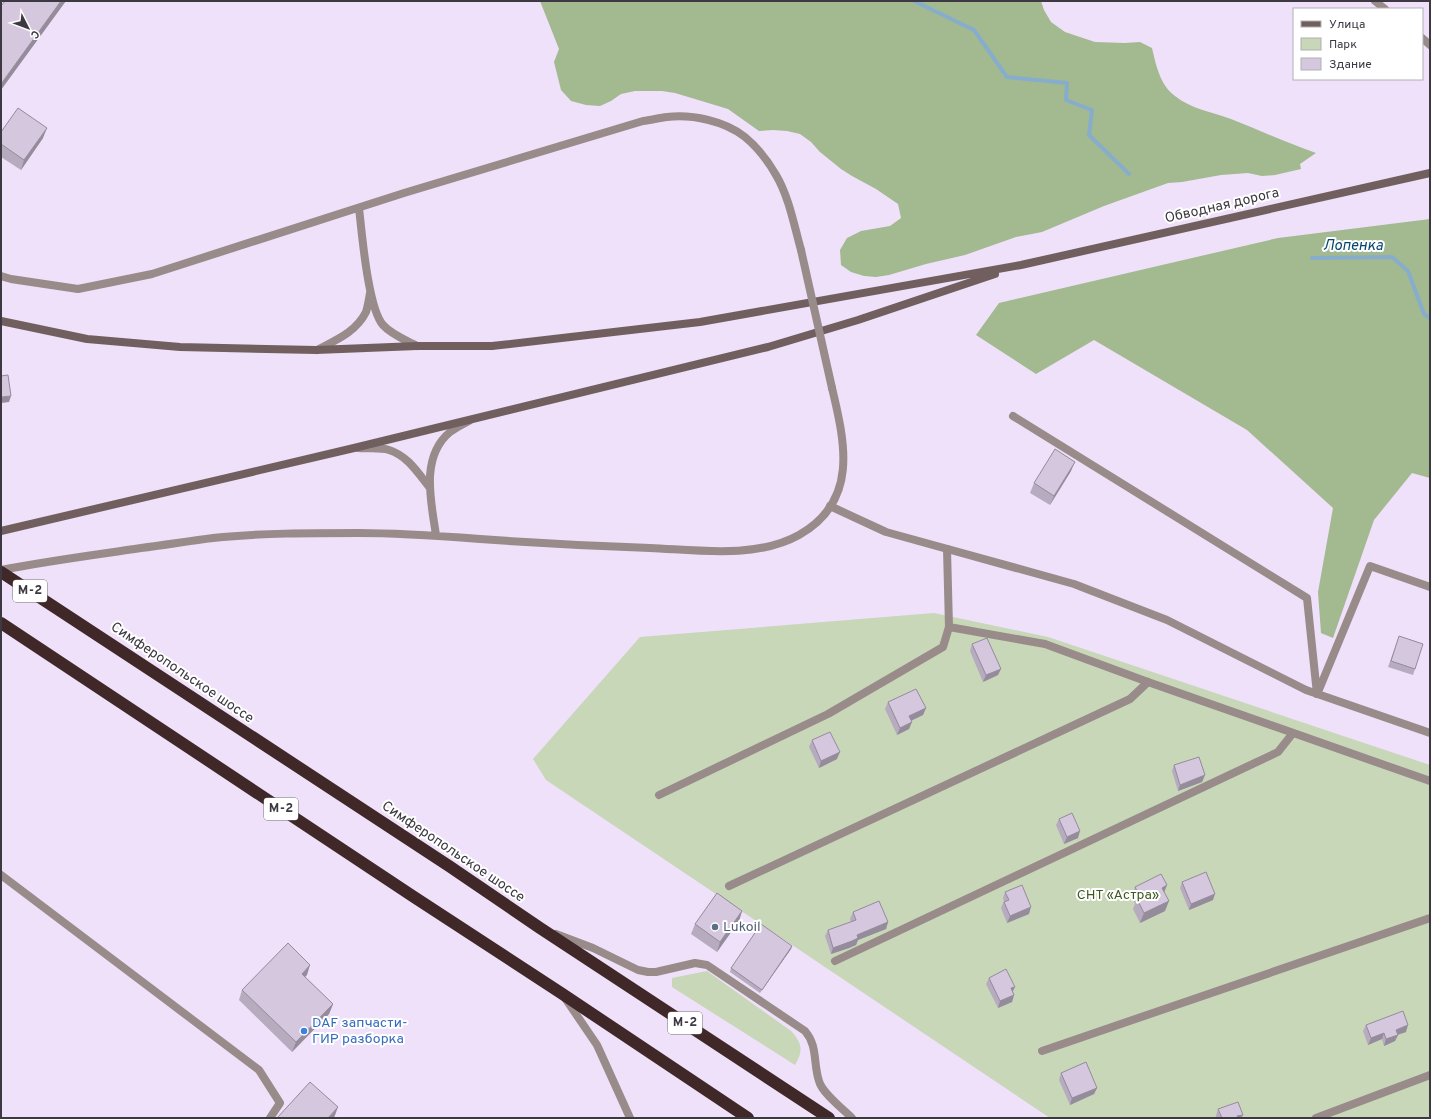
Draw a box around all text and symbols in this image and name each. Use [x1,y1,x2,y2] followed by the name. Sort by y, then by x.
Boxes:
[8,8,48,48] north arrow
[1293,8,1423,80] legend
[1329,17,1365,33] text: Улица
[27,27,42,41] text: С
[1329,37,1357,53] text: Парк
[1329,57,1372,73] text: Здание
[1163,185,1281,227] street label: Обводная дорога
[1323,237,1383,256] water label: Лопенка
[13,580,47,602] road number: М-2
[107,619,257,727] street label: Симферопольское шоссе
[264,798,298,820] road number: М-2
[378,798,528,906] street label: Симферопольское шоссе
[1077,887,1159,904] park label: СНТ «Астра»
[723,919,761,936] place label: Lukoil
[710,922,720,932] marker: Lukoil
[668,1012,702,1034] road number: М-2
[312,1015,407,1048] place label: DAF запчасти- ГИР разборка
[299,1026,309,1036] marker: DAF запчасти- ГИР разборка

